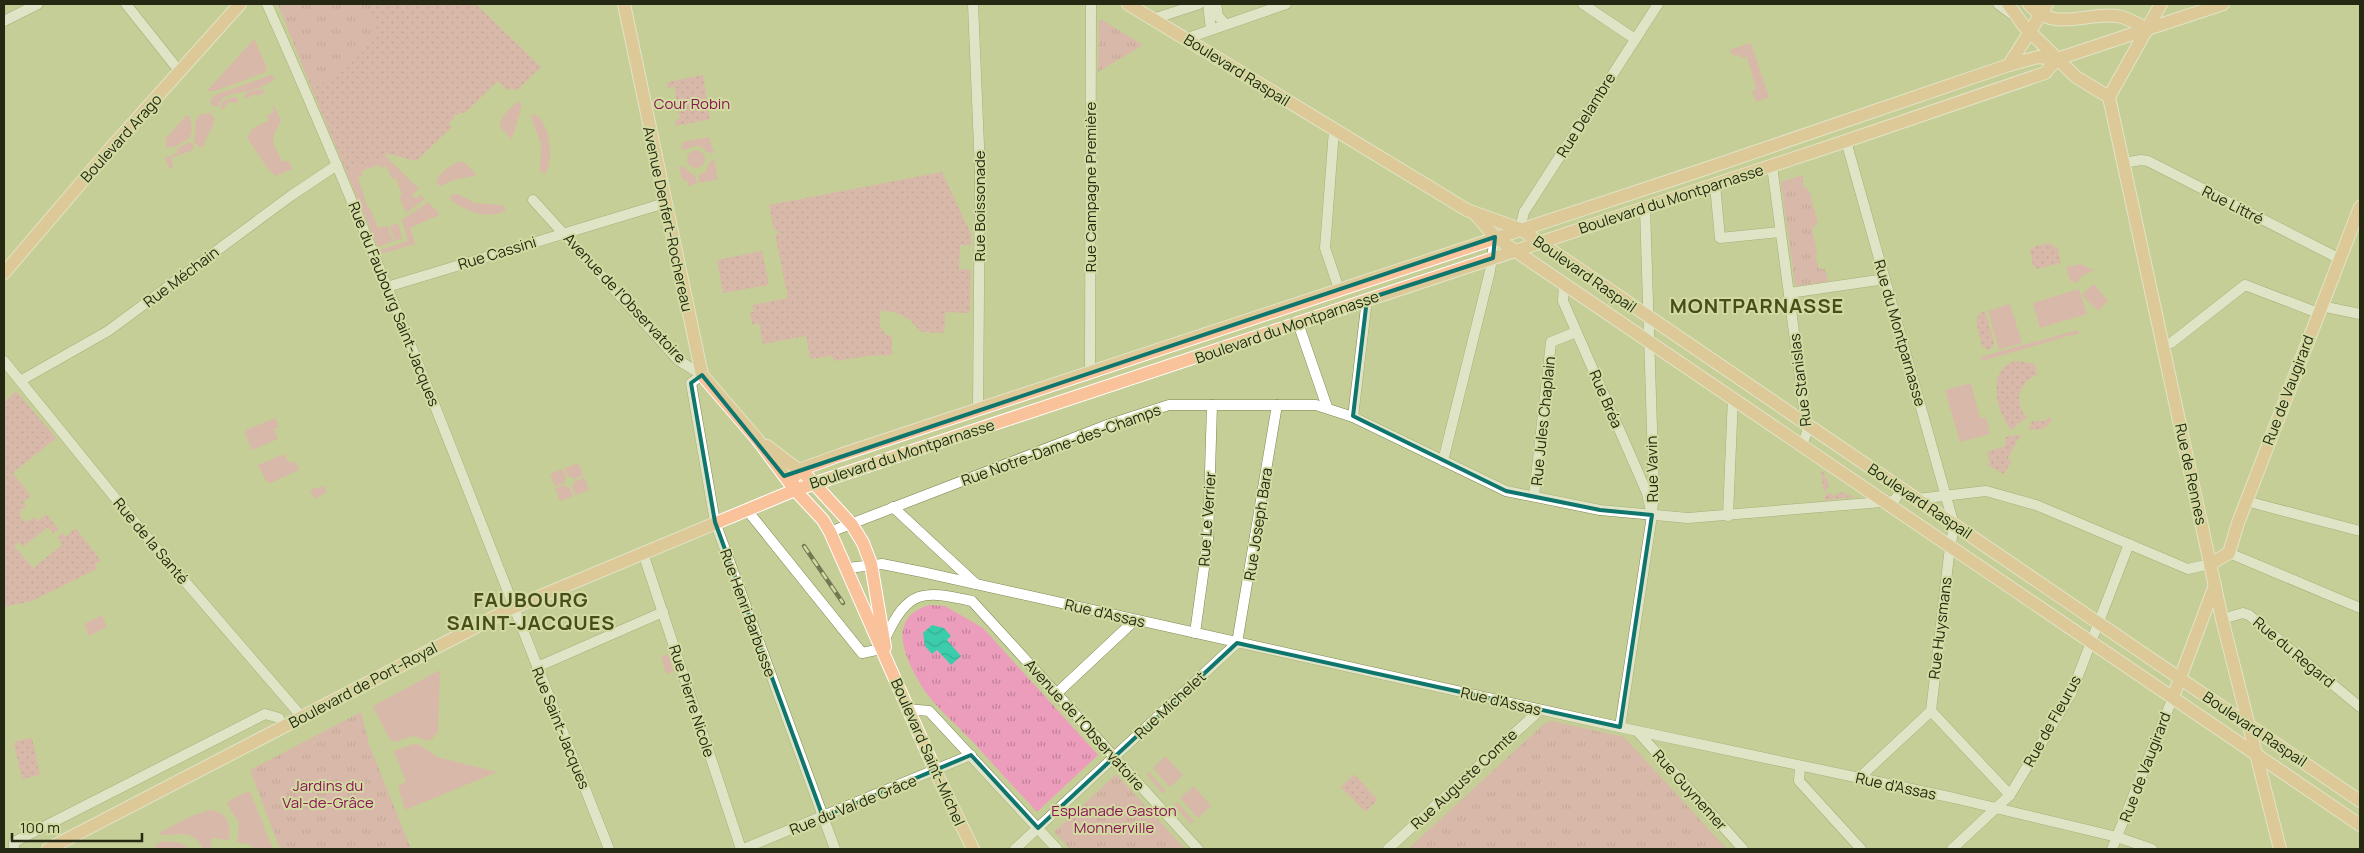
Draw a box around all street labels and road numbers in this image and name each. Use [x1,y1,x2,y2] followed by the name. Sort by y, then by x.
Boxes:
[1180,29,1294,111] street label: Boulevard Raspail
[1552,68,1621,161] street label: Rue Delambre
[76,89,166,187] street label: Boulevard Arago
[1080,102,1101,272] street label: Rue Campagne Première
[638,124,698,314] street label: Avenue Denfert-Rochereau
[969,150,990,262] street label: Rue Boissonade
[1576,159,1766,239] street label: Boulevard du Montparnasse
[2199,181,2268,230] street label: Rue Littré
[343,199,445,410] street label: Rue du Faubourg Saint-Jacques
[559,228,691,368] street label: Avenue de l'Observatoire
[455,231,539,275] street label: Rue Cassini
[1529,231,1641,317] street label: Boulevard Raspail
[139,242,223,312] street label: Rue Méchain
[1869,257,1931,409] street label: Rue du Montparnasse
[1192,286,1382,368] street label: Boulevard du Montparnasse
[1784,332,1816,428] street label: Rue Stanislas
[2257,332,2319,448] street label: Rue de Vaugirard
[1526,355,1560,487] street label: Rue Jules Chaplain
[1584,367,1628,431] street label: Rue Bréa
[958,399,1164,491] street label: Rue Notre-Dame-des-Champs
[807,414,997,494] street label: Boulevard du Montparnasse
[2170,421,2212,527] street label: Rue de Rennes
[1641,435,1663,502] street label: Rue Vavin
[1864,458,1976,544] street label: Boulevard Raspail
[1239,466,1277,582] street label: Rue Joseph Bara
[1193,470,1221,567] street label: Rue Le Verrier
[109,493,194,589] street label: Rue de la Santé
[715,546,781,680] street label: Rue Henri Barbusse
[1923,576,1957,680] street label: Rue Huysmans
[1063,594,1147,632] street label: Rue d'Assas
[2249,612,2339,692] street label: Rue du Regard
[285,637,441,733] street label: Boulevard de Port-Royal
[664,642,720,760] street label: Rue Pierre Nicole
[1020,655,1150,796] street label: Avenue de l'Observatoire
[527,664,595,792] street label: Rue Saint-Jacques
[1130,666,1210,744] street label: Rue Michelet
[2018,671,2086,771] street label: Rue de Fleurus
[886,675,970,829] street label: Boulevard Saint-Michel
[1459,682,1543,720] street label: Rue d'Assas
[2199,686,2311,772] street label: Boulevard Raspail
[2114,709,2176,825] street label: Rue de Vaugirard
[1406,724,1522,834] street label: Rue Auguste Comte
[1648,745,1732,835] street label: Rue Guynemer
[1854,767,1938,805] street label: Rue d'Assas
[786,770,920,840] street label: Rue du Val de Grâce

